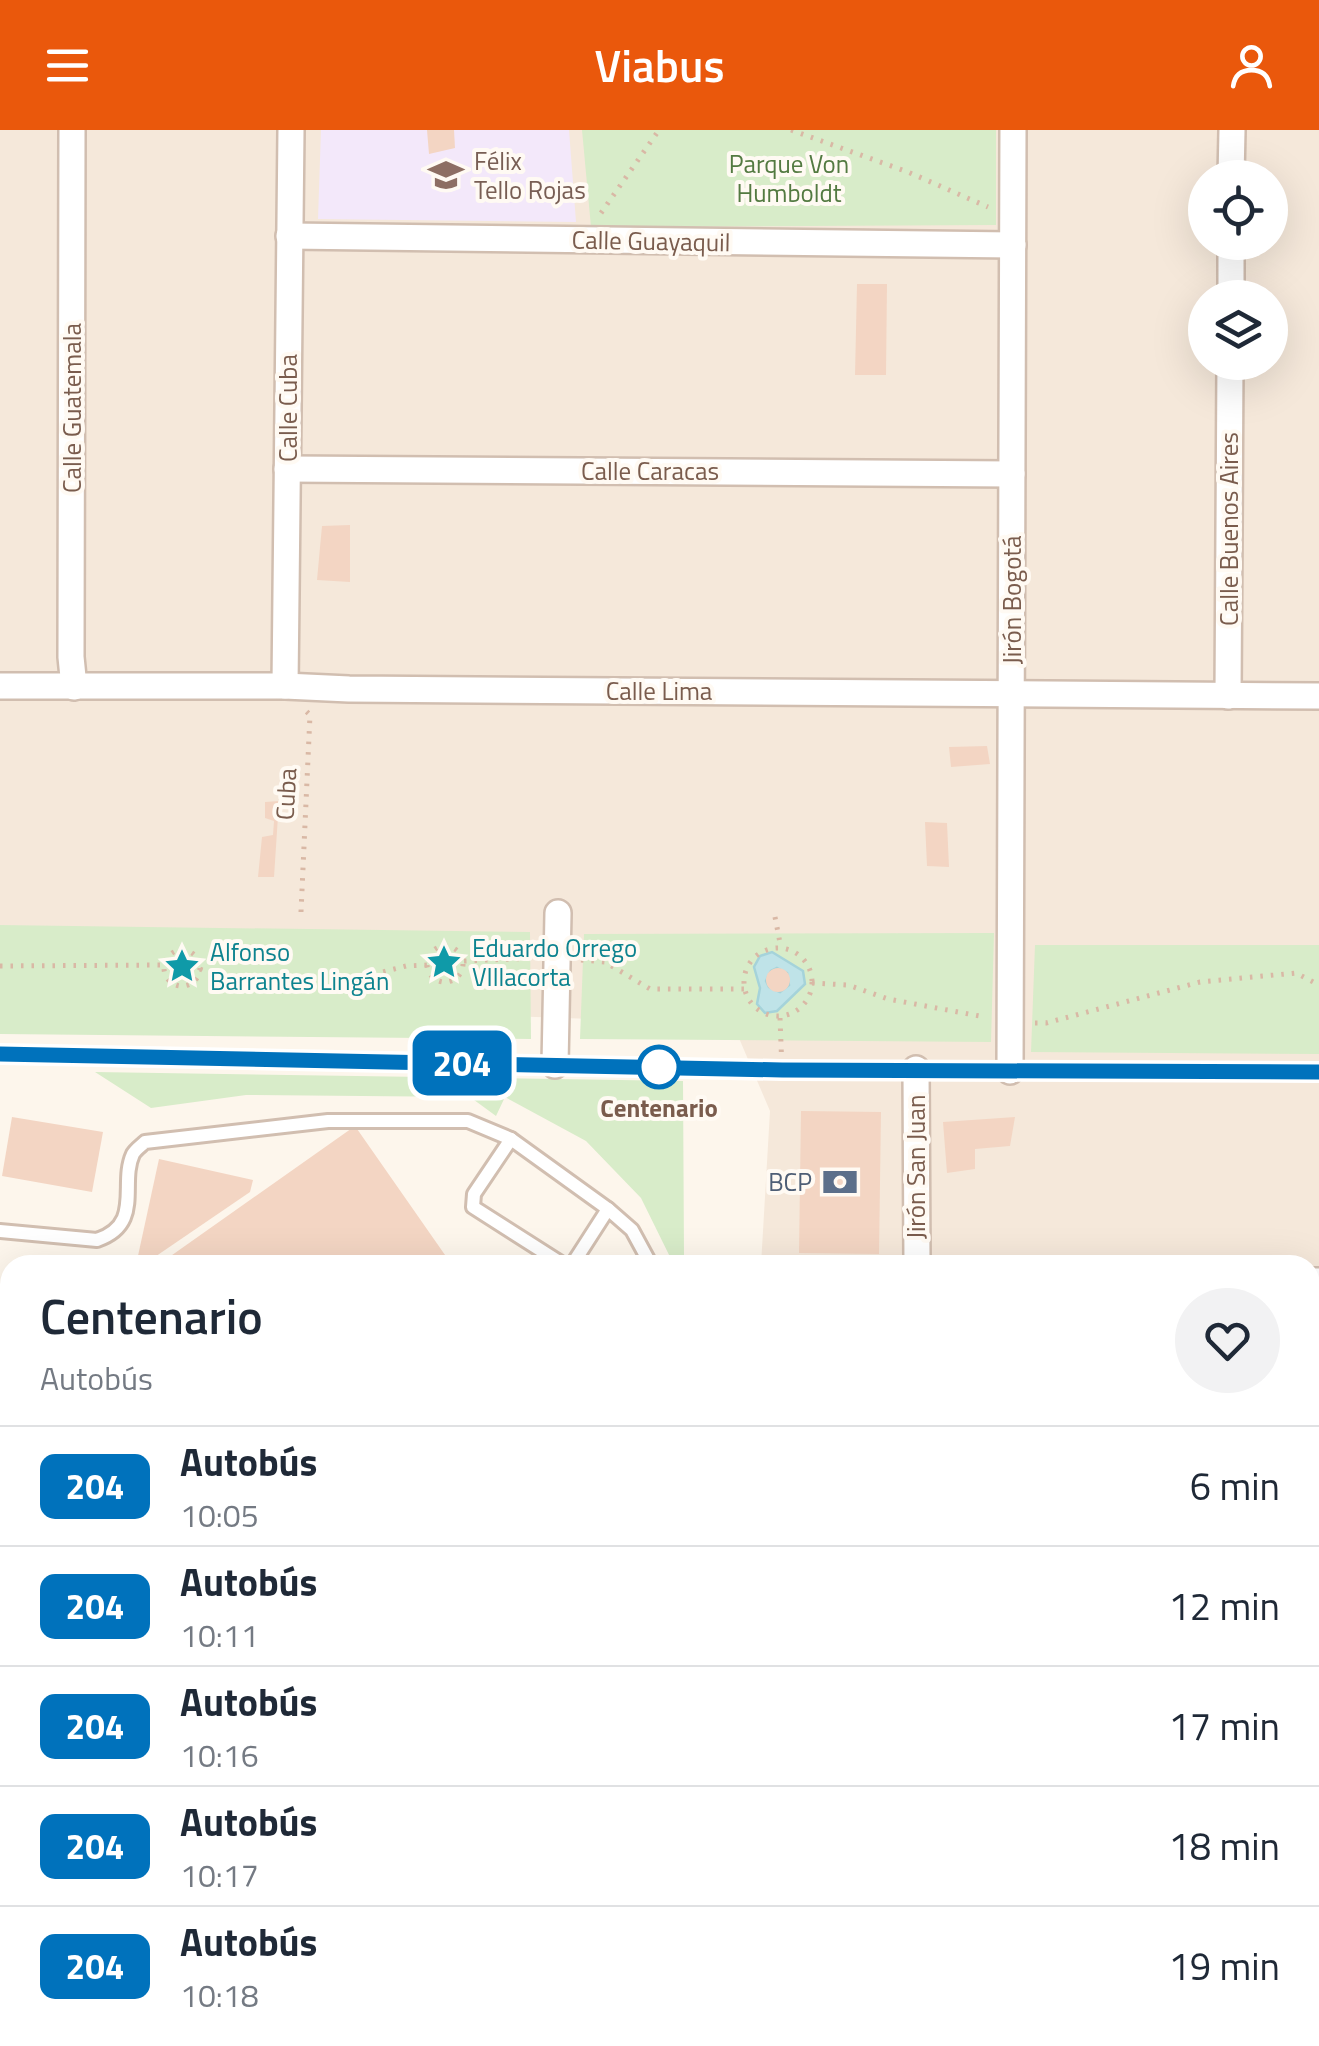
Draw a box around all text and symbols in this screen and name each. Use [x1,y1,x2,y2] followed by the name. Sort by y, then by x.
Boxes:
[594,31,725,99] text: Viabus
[40,38,95,93] icon: menu
[1224,38,1279,93] icon: person
[474,142,586,209] place label: Félix Tello Rojas
[729,145,849,212] park label: Parque Von Humboldt
[427,156,465,194] school or university icon: Félix Tello Rojas
[1188,160,1288,380] map controls
[1188,160,1288,260] button: locate
[571,221,731,261] street label: Calle Guayaquil
[1188,280,1288,380] button: layers
[53,322,91,493] street label: Calle Guatemala
[269,353,307,462] street label: Calle Cuba
[1210,432,1248,626] street label: Calle Buenos Aires
[581,452,719,490] street label: Calle Caracas
[993,535,1031,665] street label: Jirón Bogotá
[606,672,713,710] street label: Calle Lima
[266,766,306,821] street label: Cuba
[472,929,637,996] place label: Eduardo Orrego VIllacorta
[210,933,389,1000] place label: Alfonso Barrantes Lingán
[425,943,463,981] place icon: Eduardo Orrego VIllacorta
[163,947,201,985] place icon: Alfonso Barrantes Lingán
[404,1030,520,1096] line badge: 204
[433,1036,491,1090] text: 204
[638,1046,680,1088] marker: Centenario
[600,1089,718,1127] place label: Centenario
[897,1095,935,1239] street label: Jirón San Juan
[768,1163,812,1201] place label: BCP
[821,1163,859,1201] bank icon: BCP
[40,1280,263,1353] text: Centenario
[1175,1288,1280,1393] button: heart
[40,1354,153,1402] text: Autobús
[180,1433,318,1491] text: Autobús
[1190,1457,1280,1515] text: 6 min
[66,1459,124,1513] text: 204
[180,1491,259,1539] text: 10:05
[180,1553,318,1611] text: Autobús
[1169,1577,1280,1635] text: 12 min
[66,1579,124,1633] text: 204
[180,1611,259,1659] text: 10:11
[180,1673,318,1731] text: Autobús
[1169,1697,1280,1755] text: 17 min
[66,1699,124,1753] text: 204
[180,1731,259,1779] text: 10:16
[180,1793,318,1851] text: Autobús
[1169,1817,1280,1875] text: 18 min
[66,1819,124,1873] text: 204
[180,1851,259,1899] text: 10:17
[180,1913,318,1971] text: Autobús
[1169,1937,1280,1995] text: 19 min
[66,1939,124,1993] text: 204
[180,1971,259,2019] text: 10:18

